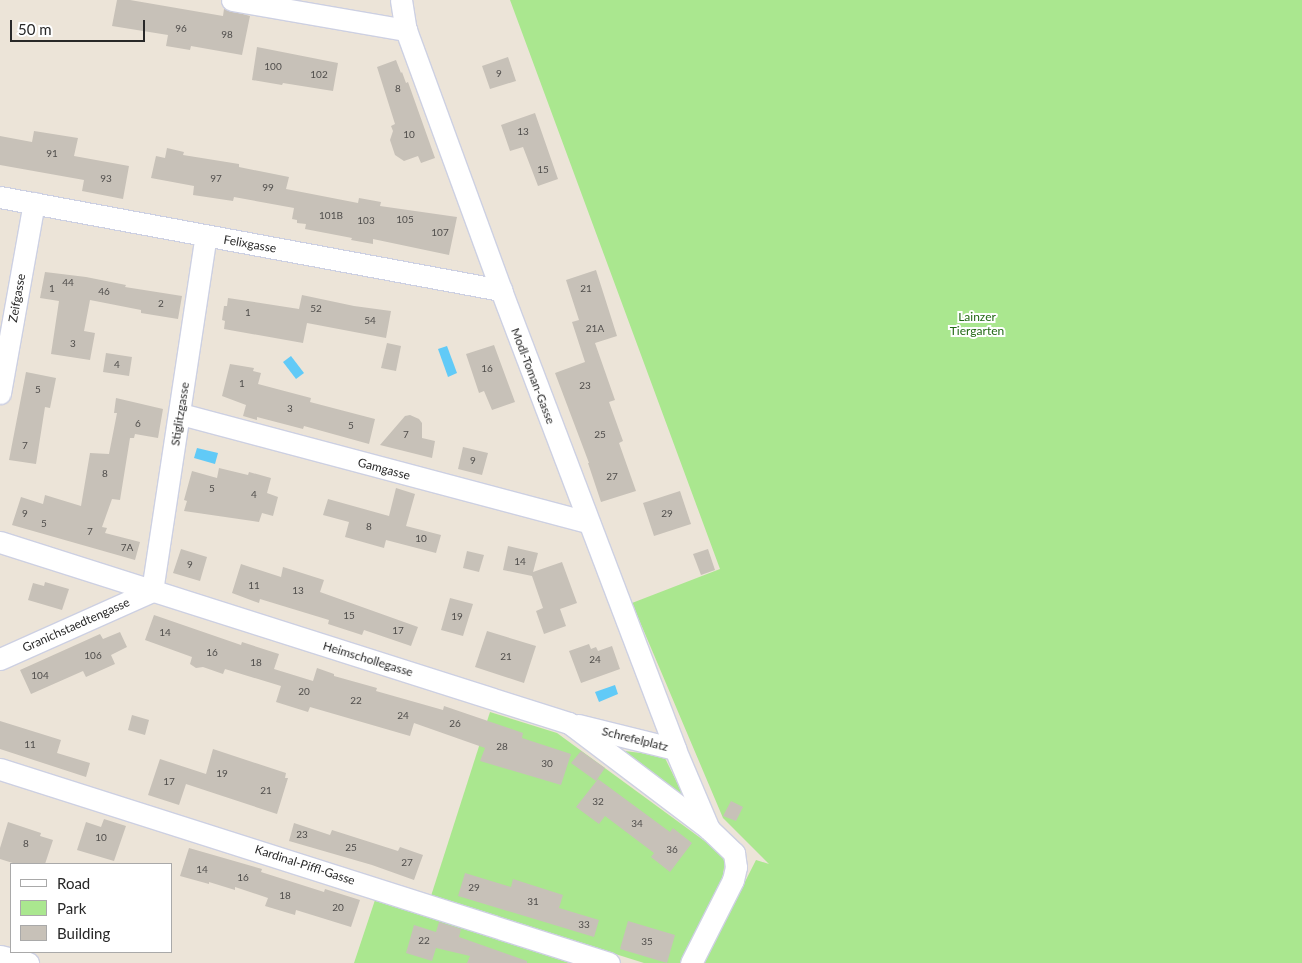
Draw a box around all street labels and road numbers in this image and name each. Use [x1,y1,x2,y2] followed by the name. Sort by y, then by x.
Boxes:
[223,232,277,256] street label: Felixgasse
[6,273,28,323] street label: Zeifgasse
[508,326,558,426] street label: Modl-Toman-Gasse
[168,381,192,447] street label: Stiglitzgasse
[356,455,412,483] street label: Gamgasse
[20,595,132,655] street label: Granichstaedtengasse
[321,638,415,680] street label: Heimschollegasse
[600,724,670,754] street label: Schrefelplatz
[253,842,357,888] street label: Kardinal-Piffl-Gasse

